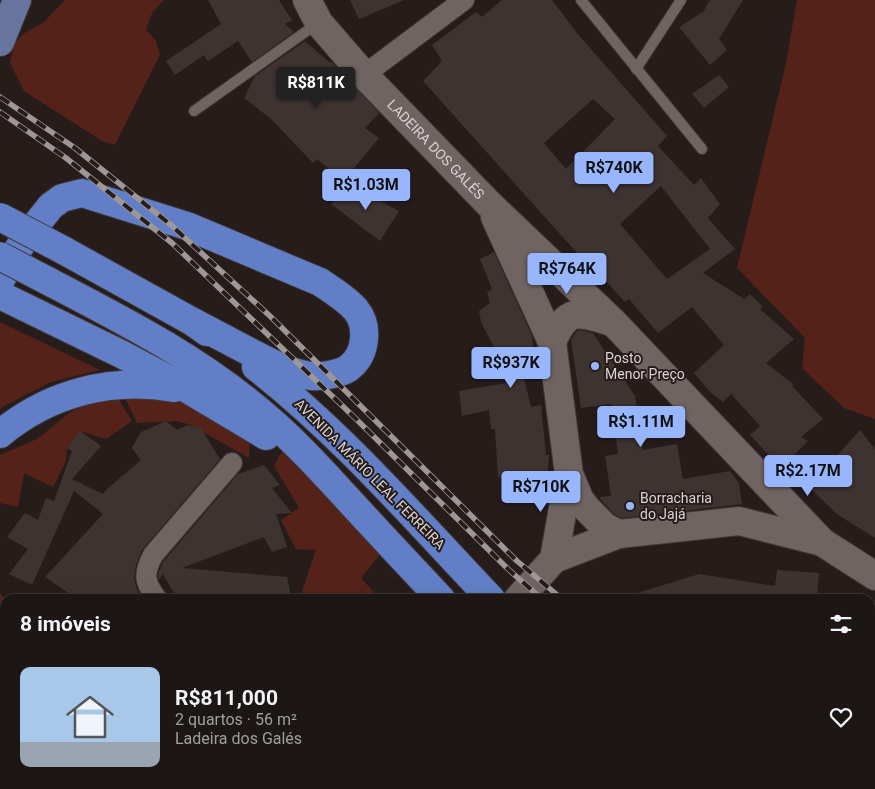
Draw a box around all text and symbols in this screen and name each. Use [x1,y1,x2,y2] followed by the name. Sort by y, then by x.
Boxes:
[275,66,357,109] pin: R$811K
[287,73,345,92] text: R$811K
[384,96,488,202] street label: LADEIRA DOS GALÉS
[573,152,655,194] pin: R$740K
[585,158,643,177] text: R$740K
[320,168,412,211] pin: R$1.03M
[333,175,399,194] text: R$1.03M
[526,252,608,295] pin: R$764K
[538,259,596,278] text: R$764K
[470,346,552,389] pin: R$937K
[605,350,685,382] place label: Posto Menor Preço
[482,353,540,372] text: R$937K
[589,360,601,372] marker: Posto Menor Preço
[292,395,449,552] street label: AVENIDA MÁRIO LEAL FERREIRA
[595,406,687,448] pin: R$1.11M
[608,412,674,431] text: R$1.11M
[762,454,854,497] pin: R$2.17M
[775,461,841,480] text: R$2.17M
[500,470,582,513] pin: R$710K
[512,477,570,496] text: R$710K
[640,490,712,522] place label: Borracharia do Jajá
[624,500,636,512] marker: Borracharia do Jajá
[827,610,855,638] icon: filters
[20,612,111,636] text: 8 imóveis
[175,686,278,710] text: R$811,000
[60,687,120,747] icon: home
[827,703,855,731] icon: heart
[175,710,297,729] text: 2 quartos · 56 m²
[175,729,302,748] text: Ladeira dos Galés

